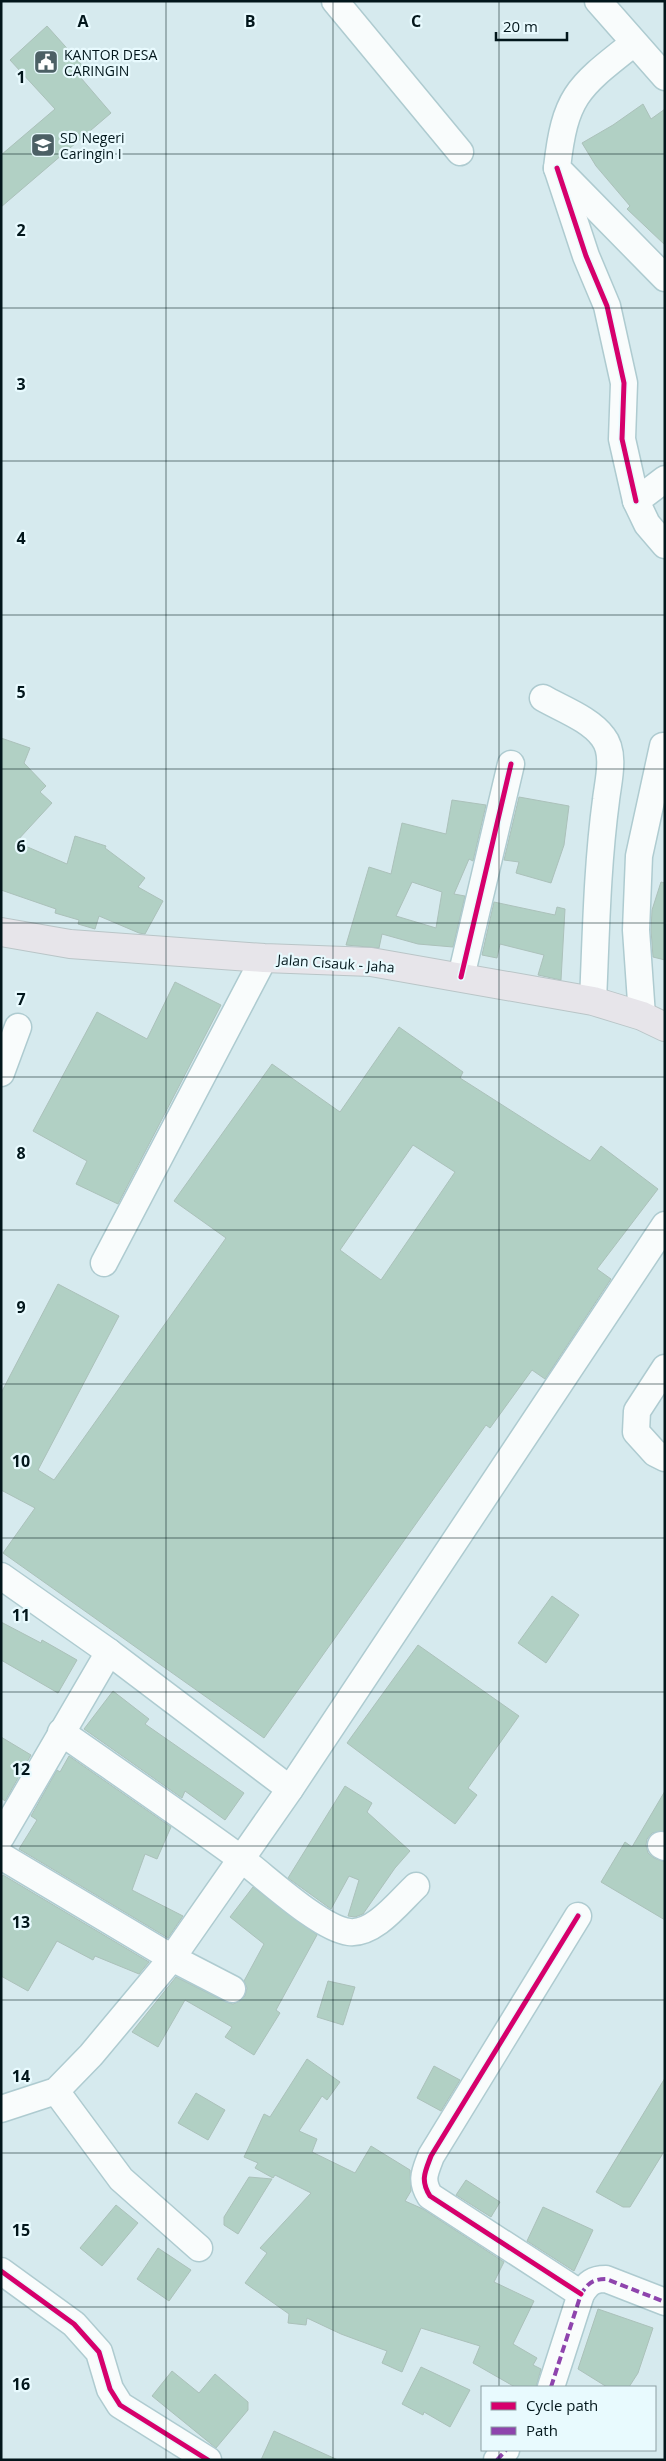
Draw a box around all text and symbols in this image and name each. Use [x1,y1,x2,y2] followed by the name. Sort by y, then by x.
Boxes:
[77,10,89,32] text: A
[245,10,255,32] text: B
[411,10,421,32] text: C
[496,10,567,42] scale bar
[503,16,538,36] text: 20 m
[64,45,157,80] place label: KANTOR DESA CARINGIN
[33,49,59,75] public building icon: KANTOR DESA CARINGIN
[16,66,26,88] text: 1
[60,128,125,163] place label: SD Negeri Caringin I
[30,132,56,158] school or university icon: SD Negeri Caringin I
[16,219,26,241] text: 2
[16,373,26,395] text: 3
[16,527,26,549] text: 4
[16,681,26,703] text: 5
[16,835,26,857] text: 6
[275,949,395,977] street label: Jalan Cisauk - Jaha
[16,988,26,1010] text: 7
[16,1142,26,1164] text: 8
[16,1296,26,1318] text: 9
[12,1450,30,1472] text: 10
[12,1604,30,1626] text: 11
[12,1758,30,1780] text: 12
[12,1911,30,1933] text: 13
[12,2065,30,2087] text: 14
[12,2219,30,2241] text: 15
[12,2373,30,2395] text: 16
[481,2386,656,2451] legend
[526,2395,598,2415] text: Cycle path
[526,2420,558,2440] text: Path

